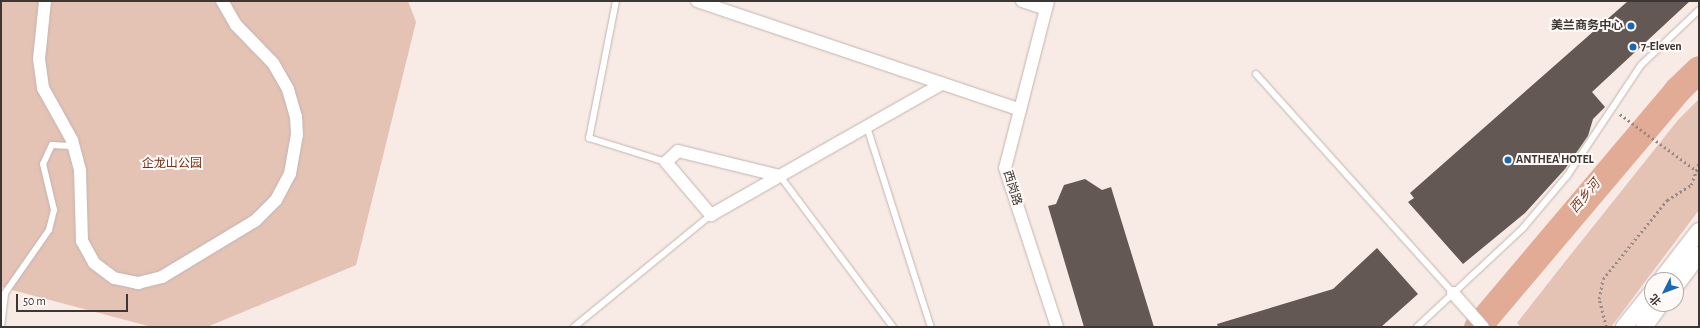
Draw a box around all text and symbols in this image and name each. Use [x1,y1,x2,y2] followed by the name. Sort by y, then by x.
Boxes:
[1551,19,1623,33] place label: 美兰商务中心
[1626,21,1636,31] marker: 美兰商务中心
[1641,40,1682,54] place label: 7-Eleven
[1628,42,1638,52] marker: 7-Eleven
[1516,153,1594,167] place label: ANTHEA HOTEL
[1503,155,1513,165] marker: ANTHEA HOTEL
[142,157,202,171] park label: 企龙山公园
[1000,169,1024,207] street label: 西岗路
[1567,177,1605,217] water label: 西乡河
[1644,272,1684,312] north arrow
[18,286,130,312] scale bar
[1648,292,1663,307] text: 北
[23,295,46,307] text: 50 m

